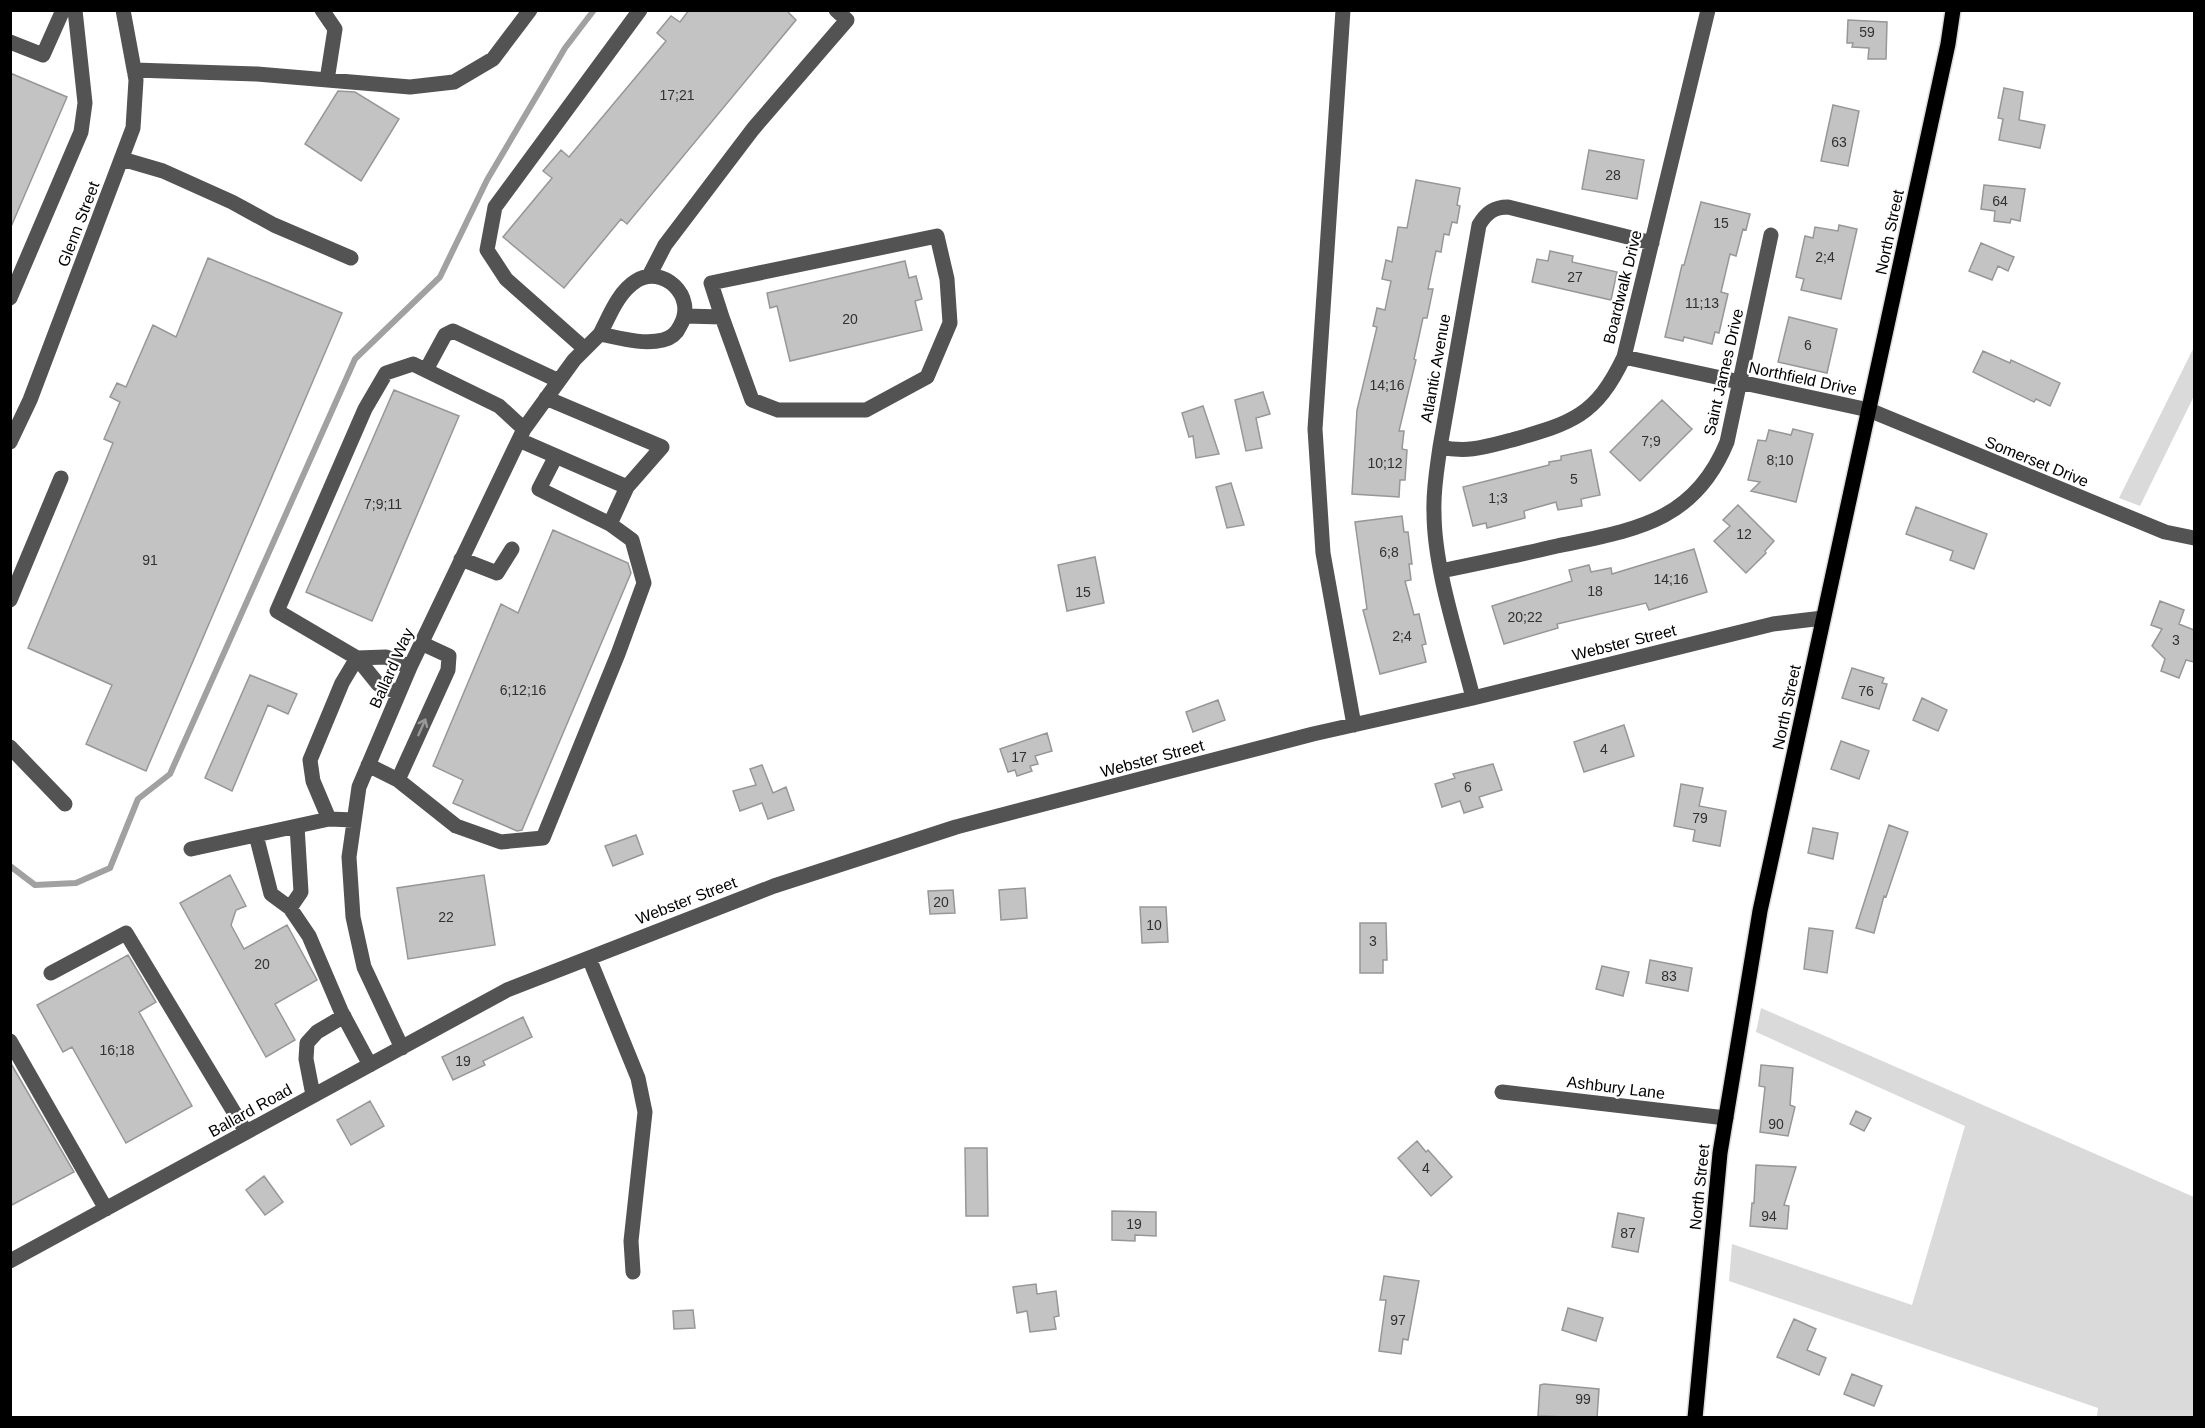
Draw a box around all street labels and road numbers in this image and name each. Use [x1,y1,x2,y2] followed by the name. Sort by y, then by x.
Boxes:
[54,179,103,269] street label: Glenn Street
[1872,188,1907,276] street label: North Street
[1600,228,1645,346] street label: Boardwalk Drive
[1701,307,1746,437] street label: Saint James Drive
[1418,312,1453,424] street label: Atlantic Avenue
[1747,359,1859,398] street label: Northfield Drive
[1983,433,2091,490] street label: Somerset Drive
[1570,621,1678,664] street label: Webster Street
[366,626,417,711] street label: Ballard Way
[1769,663,1804,751] street label: North Street
[1099,736,1206,780] street label: Webster Street
[633,873,739,927] street label: Webster Street
[1566,1073,1666,1102] street label: Ashbury Lane
[206,1081,295,1140] street label: Ballard Road
[1687,1143,1713,1231] street label: North Street

